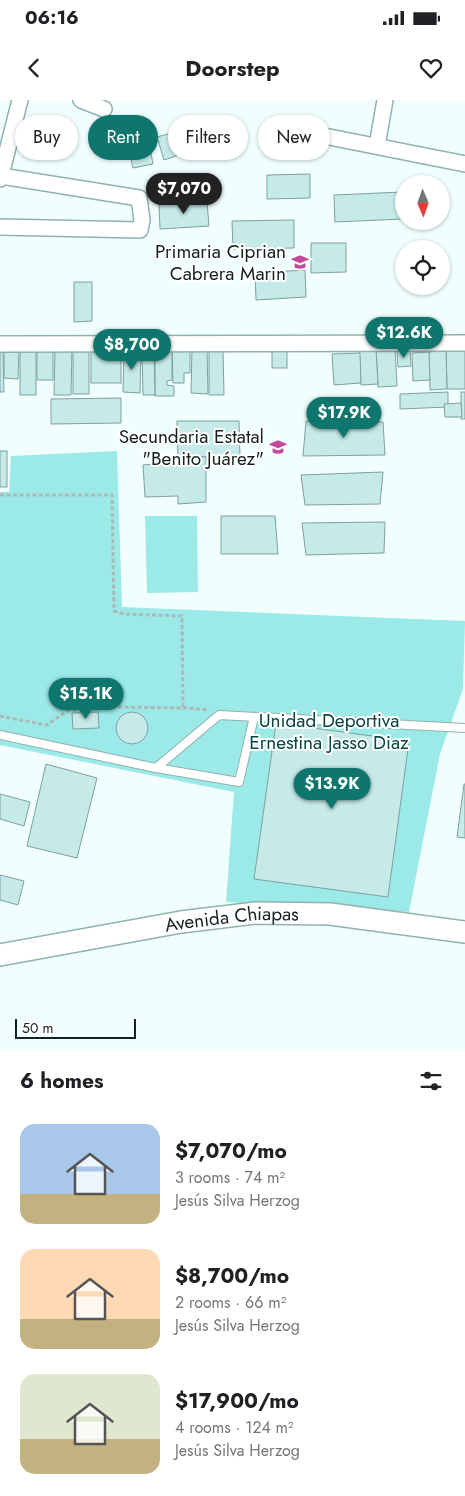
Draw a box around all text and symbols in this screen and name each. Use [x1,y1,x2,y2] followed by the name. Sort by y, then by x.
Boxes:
[25,4,79,31] text: 06:16
[185,52,280,84] text: Doorstep
[20,54,48,82] icon: back
[417,54,445,82] icon: heart
[15,115,78,160] chip: Buy
[88,115,158,160] chip: Rent
[168,115,248,160] chip: Filters
[258,115,330,160] chip: New
[143,172,225,215] pin: $7,070
[395,175,450,230] north arrow
[395,175,450,295] map controls
[157,177,211,200] text: $7,070
[155,238,286,287] place label: Primaria Ciprian Cabrera Marin
[395,240,450,295] button: locate
[290,252,310,272] school or university icon: Primaria Ciprian Cabrera Marin
[363,316,445,359] pin: $12.6K
[376,321,432,344] text: $12.6K
[91,328,173,371] pin: $8,700
[104,333,160,356] text: $8,700
[303,396,385,439] pin: $17.9K
[317,401,371,424] text: $17.9K
[119,423,264,472] place label: Secundaria Estatal "Benito Juárez"
[268,437,288,457] school or university icon: Secundaria Estatal "Benito Juárez"
[45,678,127,720] pin: $15.1K
[60,682,112,705] text: $15.1K
[249,707,409,756] park label: Unidad Deportiva Ernestina Jasso Diaz
[291,768,373,810] pin: $13.9K
[305,772,359,795] text: $13.9K
[163,900,299,939] street label: Avenida Chiapas
[15,1016,136,1039] scale bar
[22,1018,53,1038] text: 50 m
[20,1066,104,1096] text: 6 homes
[417,1067,445,1095] icon: filters
[175,1136,287,1166] text: $7,070/mo
[60,1144,120,1204] icon: home
[175,1166,285,1189] text: 3 rooms · 74 m²
[175,1189,300,1212] text: Jesús Silva Herzog
[175,1261,289,1291] text: $8,700/mo
[60,1269,120,1329] icon: home
[175,1291,286,1314] text: 2 rooms · 66 m²
[175,1314,300,1337] text: Jesús Silva Herzog
[175,1386,299,1416] text: $17,900/mo
[60,1394,120,1454] icon: home
[175,1416,294,1439] text: 4 rooms · 124 m²
[175,1439,300,1462] text: Jesús Silva Herzog

